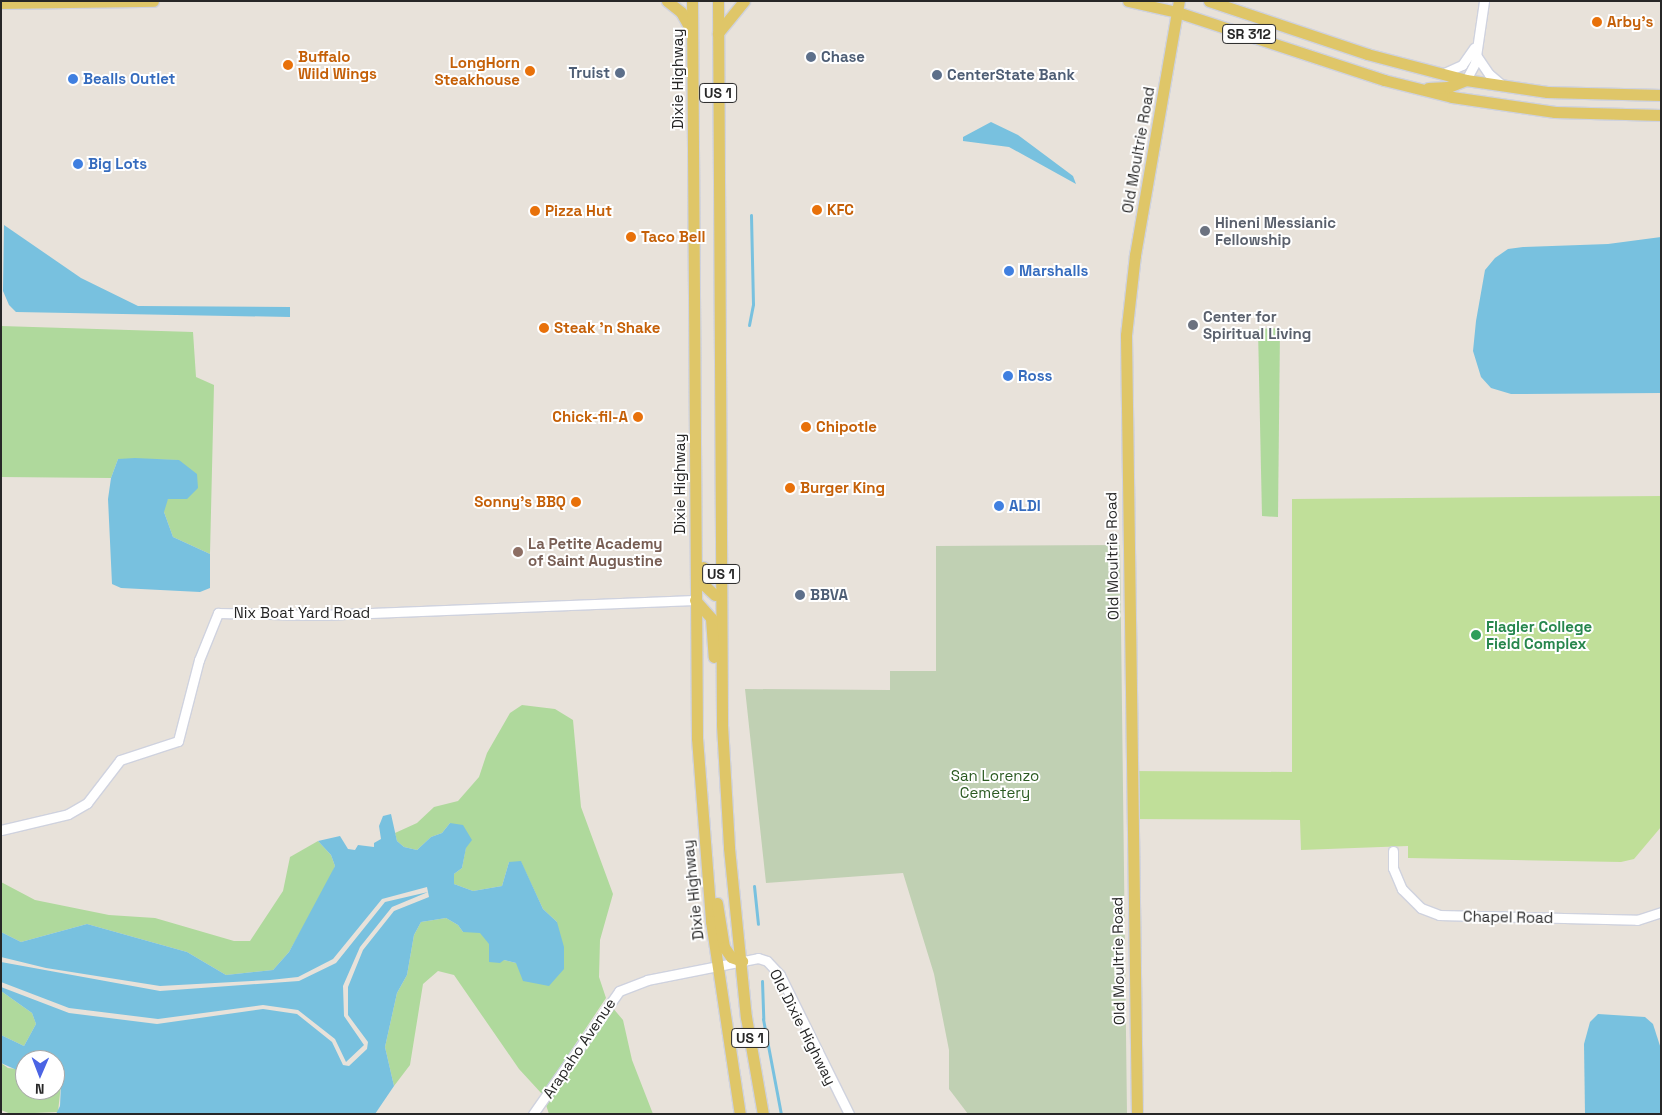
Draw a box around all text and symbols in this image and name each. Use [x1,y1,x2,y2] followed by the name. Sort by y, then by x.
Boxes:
[1607,13,1653,31] place label: Arby's
[1591,16,1603,28] marker: Arby's
[1222,22,1276,46] road number: SR 312
[669,29,687,129] street label: Dixie Highway
[298,47,377,82] place label: Buffalo Wild Wings
[821,48,865,66] place label: Chase
[805,51,817,63] marker: Chase
[434,53,520,88] place label: LongHorn Steakhouse
[282,59,294,71] marker: Buffalo Wild Wings
[568,64,610,82] place label: Truist
[524,65,536,77] marker: LongHorn Steakhouse
[947,66,1075,84] place label: CenterState Bank
[614,67,626,79] marker: Truist
[931,69,943,81] marker: CenterState Bank
[83,70,175,88] place label: Bealls Outlet
[67,73,79,85] marker: Bealls Outlet
[698,82,738,105] road number: US 1
[1118,85,1158,215] street label: Old Moultrie Road
[88,155,147,173] place label: Big Lots
[72,158,84,170] marker: Big Lots
[827,201,854,219] place label: KFC
[545,202,612,220] place label: Pizza Hut
[811,204,823,216] marker: KFC
[529,205,541,217] marker: Pizza Hut
[1215,213,1336,248] place label: Hineni Messianic Fellowship
[1199,225,1211,237] marker: Hineni Messianic Fellowship
[641,228,705,246] place label: Taco Bell
[625,231,637,243] marker: Taco Bell
[1019,262,1088,280] place label: Marshalls
[1003,265,1015,277] marker: Marshalls
[1203,307,1311,342] place label: Center for Spiritual Living
[554,319,660,337] place label: Steak 'n Shake
[1187,319,1199,331] marker: Center for Spiritual Living
[538,322,550,334] marker: Steak 'n Shake
[1018,367,1052,385] place label: Ross
[1002,370,1014,382] marker: Ross
[552,408,628,426] place label: Chick-fil-A
[632,411,644,423] marker: Chick-fil-A
[816,418,877,436] place label: Chipotle
[800,421,812,433] marker: Chipotle
[671,434,689,534] street label: Dixie Highway
[800,479,885,497] place label: Burger King
[784,482,796,494] marker: Burger King
[1102,492,1122,620] street label: Old Moultrie Road
[474,493,566,511] place label: Sonny's BBQ
[570,496,582,508] marker: Sonny's BBQ
[1009,497,1041,515] place label: ALDI
[993,500,1005,512] marker: ALDI
[528,534,663,569] place label: La Petite Academy of Saint Augustine
[512,546,524,558] marker: La Petite Academy of Saint Augustine
[701,562,741,586] road number: US 1
[810,586,848,604] place label: BBVA
[794,589,806,601] marker: BBVA
[234,604,370,622] street label: Nix Boat Yard Road
[1486,617,1592,652] place label: Flagler College Field Complex
[1470,629,1482,641] marker: Flagler College Field Complex
[951,766,1039,801] park label: San Lorenzo Cemetery
[679,839,707,941] street label: Dixie Highway
[1108,897,1128,1025] street label: Old Moultrie Road
[1463,907,1553,927] street label: Chapel Road
[766,966,840,1088] street label: Old Dixie Highway
[539,994,619,1102] street label: Arapaho Avenue
[730,1026,770,1050] road number: US 1
[15,1050,65,1100] north arrow
[35,1080,45,1098] text: N

